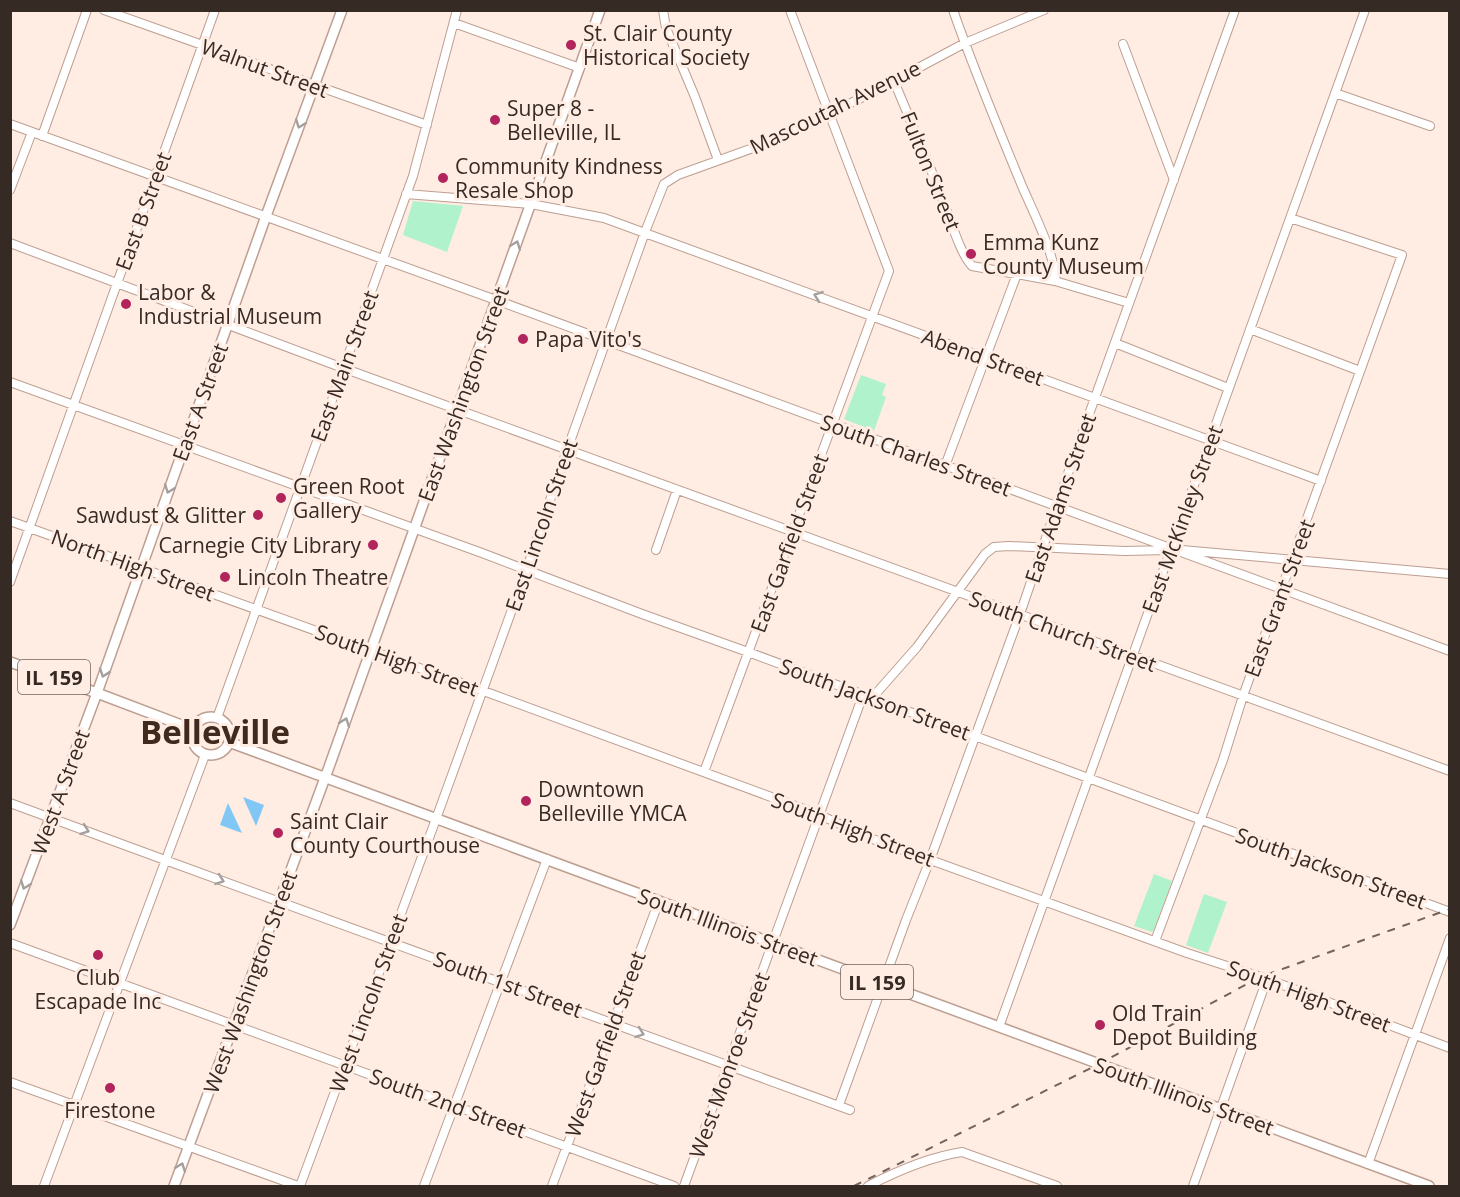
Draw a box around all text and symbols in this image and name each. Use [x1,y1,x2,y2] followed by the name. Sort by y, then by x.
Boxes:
[583,19,750,71] place label: St. Clair County Historical Society
[197,32,333,104] street label: Walnut Street
[564,38,578,52] marker: St. Clair County Historical Society
[745,53,925,161] street label: Mascoutah Avenue
[507,94,621,146] place label: Super 8 - Belleville, IL
[894,107,968,235] street label: Fulton Street
[488,113,502,127] marker: Super 8 - Belleville, IL
[294,119,307,129] one-way arrow
[109,148,177,274] street label: East B Street
[455,152,663,204] place label: Community Kindness Resale Shop
[436,171,450,185] marker: Community Kindness Resale Shop
[983,228,1144,280] place label: Emma Kunz County Museum
[509,240,522,251] one-way arrow
[964,247,978,261] marker: Emma Kunz County Museum
[138,278,322,330] place label: Labor & Industrial Museum
[411,283,515,505] street label: East Washington Street
[304,286,384,446] street label: East Main Street
[813,290,824,303] one-way arrow
[119,297,133,311] marker: Labor & Industrial Museum
[918,322,1048,392] street label: Abend Street
[535,325,642,353] place label: Papa Vito's
[516,332,530,346] marker: Papa Vito's
[166,339,234,465] street label: East A Street
[817,408,1015,502] street label: South Charles Street
[1018,409,1102,587] street label: East Adams Street
[1135,421,1229,617] street label: East McKinley Street
[498,435,584,615] street label: East Lincoln Street
[744,450,834,636] street label: East Garfield Street
[293,472,404,524] place label: Green Root Gallery
[163,483,176,494] one-way arrow
[274,491,288,505] marker: Green Root Gallery
[76,501,246,529] place label: Sawdust & Glitter
[251,508,265,522] marker: Sawdust & Glitter
[1237,515,1321,681] street label: East Grant Street
[47,522,219,608] street label: North High Street
[158,531,361,559] place label: Carnegie City Library
[366,538,380,552] marker: Carnegie City Library
[237,563,388,591] place label: Lincoln Theatre
[218,570,232,584] marker: Lincoln Theatre
[965,584,1161,678] street label: South Church Street
[311,617,483,703] street label: South High Street
[776,651,974,747] street label: South Jackson Street
[18,660,90,694] road number: IL 159
[99,667,111,678] one-way arrow
[140,709,290,754] district label: Belleville
[337,717,350,728] one-way arrow
[24,725,96,859] street label: West A Street
[538,775,687,827] place label: Downtown Belleville YMCA
[768,785,938,873] street label: South High Street
[519,794,533,808] marker: Downtown Belleville YMCA
[290,807,480,859] place label: Saint Clair County Courthouse
[1232,820,1430,916] street label: South Jackson Street
[79,823,90,835] one-way arrow
[271,826,285,840] marker: Saint Clair County Courthouse
[197,867,303,1097] street label: West Washington Street
[214,872,225,885] one-way arrow
[20,879,33,890] one-way arrow
[634,881,822,973] street label: South Illinois Street
[323,910,413,1096] street label: West Lincoln Street
[430,944,586,1024] street label: South 1st Street
[558,947,652,1141] street label: West Garfield Street
[91,948,105,962] marker: Club Escapade Inc
[1223,953,1395,1039] street label: South High Street
[35,963,161,1015] place label: Club Escapade Inc
[841,965,913,999] road number: IL 159
[682,968,776,1162] street label: West Monroe Street
[1112,999,1257,1051] place label: Old Train Depot Building
[1093,1018,1107,1032] marker: Old Train Depot Building
[634,1026,645,1038] one-way arrow
[1090,1050,1278,1142] street label: South Illinois Street
[366,1062,530,1144] street label: South 2nd Street
[103,1081,117,1095] marker: Firestone
[64,1096,156,1124] place label: Firestone
[174,1162,187,1172] one-way arrow

